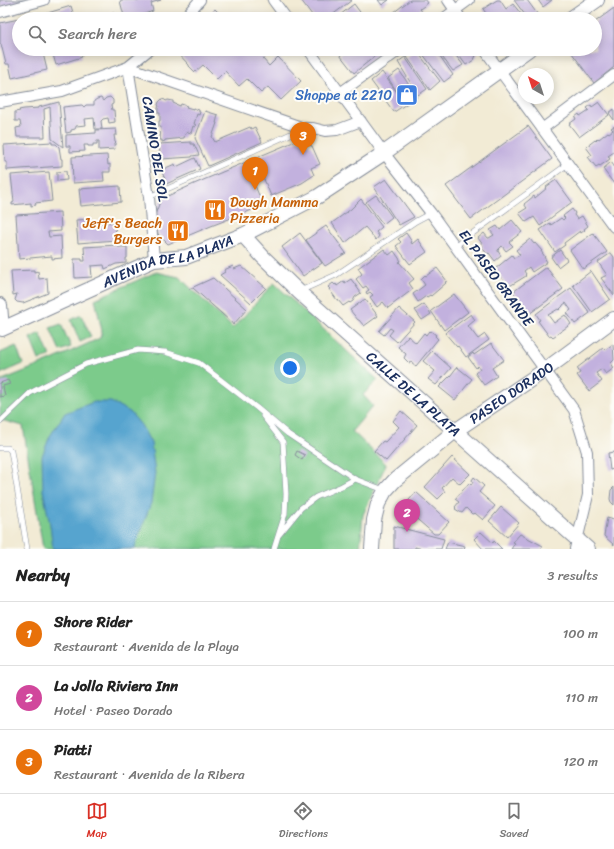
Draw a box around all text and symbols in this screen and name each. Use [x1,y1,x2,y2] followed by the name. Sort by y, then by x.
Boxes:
[12,12,602,56] search box
[58,21,137,47] text: Search here
[26,23,48,45] icon: search
[518,68,554,104] north arrow
[394,82,420,108] shop icon: Shoppe at 2210
[295,83,392,108] place label: Shoppe at 2210
[134,95,176,204] street label: CAMINO DEL SOL
[290,122,316,155] pin: 3
[242,157,268,190] pin: 1
[230,190,319,231] place label: Dough Mamma Pizzeria
[202,197,228,223] restaurant icon: Dough Mamma Pizzeria
[82,211,163,252] place label: Jeff's Beach Burgers
[165,218,191,244] restaurant icon: Jeff's Beach Burgers
[452,224,541,333] street label: EL PASEO GRANDE
[97,227,237,295] street label: AVENIDA DE LA PLAYA
[360,345,466,443] street label: CALLE DE LA PLATA
[464,355,559,431] street label: PASEO DORADO
[280,358,300,378] your location
[394,499,420,532] pin: 2
[16,560,70,590] text: Nearby
[547,564,598,587] text: 3 results
[54,609,132,635] text: Shore Rider
[26,622,32,645] text: 1
[563,622,598,645] text: 100 m
[54,635,239,658] text: Restaurant · Avenida de la Playa
[54,673,178,699] text: La Jolla Riviera Inn
[25,686,33,709] text: 2
[565,686,598,709] text: 110 m
[54,699,173,722] text: Hotel · Paseo Dorado
[54,737,91,763] text: Piatti
[25,750,33,773] text: 3
[563,750,598,773] text: 120 m
[54,763,245,786] text: Restaurant · Avenida de la Ribera
[86,800,108,843] tab: Map
[279,800,328,843] tab: Directions
[499,800,528,843] tab: Saved

